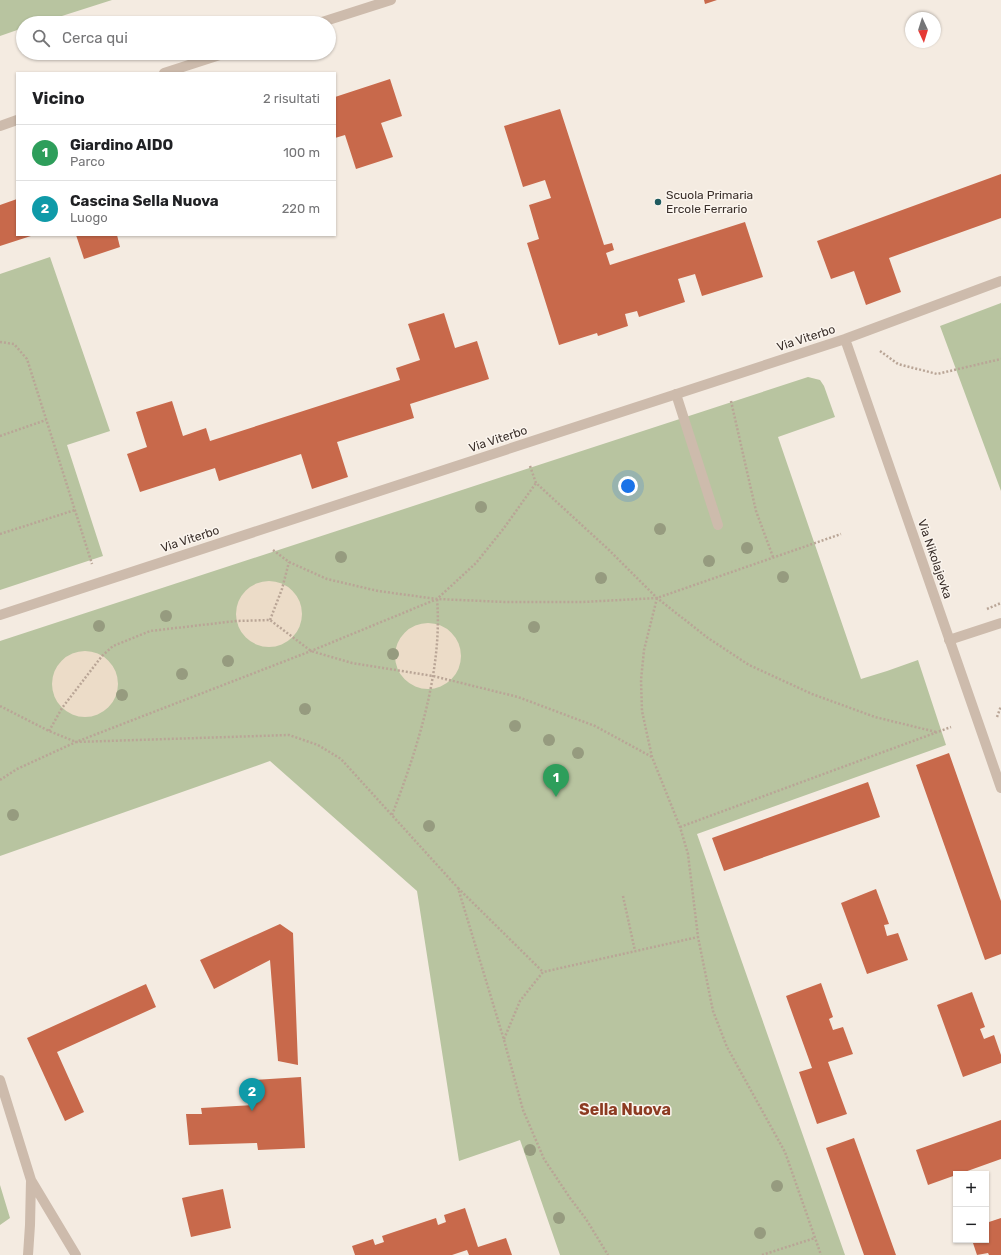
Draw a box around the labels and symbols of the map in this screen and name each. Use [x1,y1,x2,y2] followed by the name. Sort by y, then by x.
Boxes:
[905,12,941,48] north arrow
[666,188,753,216] place label: Scuola Primaria Ercole Ferrario
[653,197,663,207] marker: Scuola Primaria Ercole Ferrario
[775,322,837,354] street label: Via Viterbo
[467,423,529,455] street label: Via Viterbo
[618,476,638,496] your location
[915,518,955,600] street label: Via Nikolajevka
[159,523,221,555] street label: Via Viterbo
[543,764,569,797] pin: 1
[239,1078,265,1111] pin: 2
[579,1100,671,1119] district label: Sella Nuova

